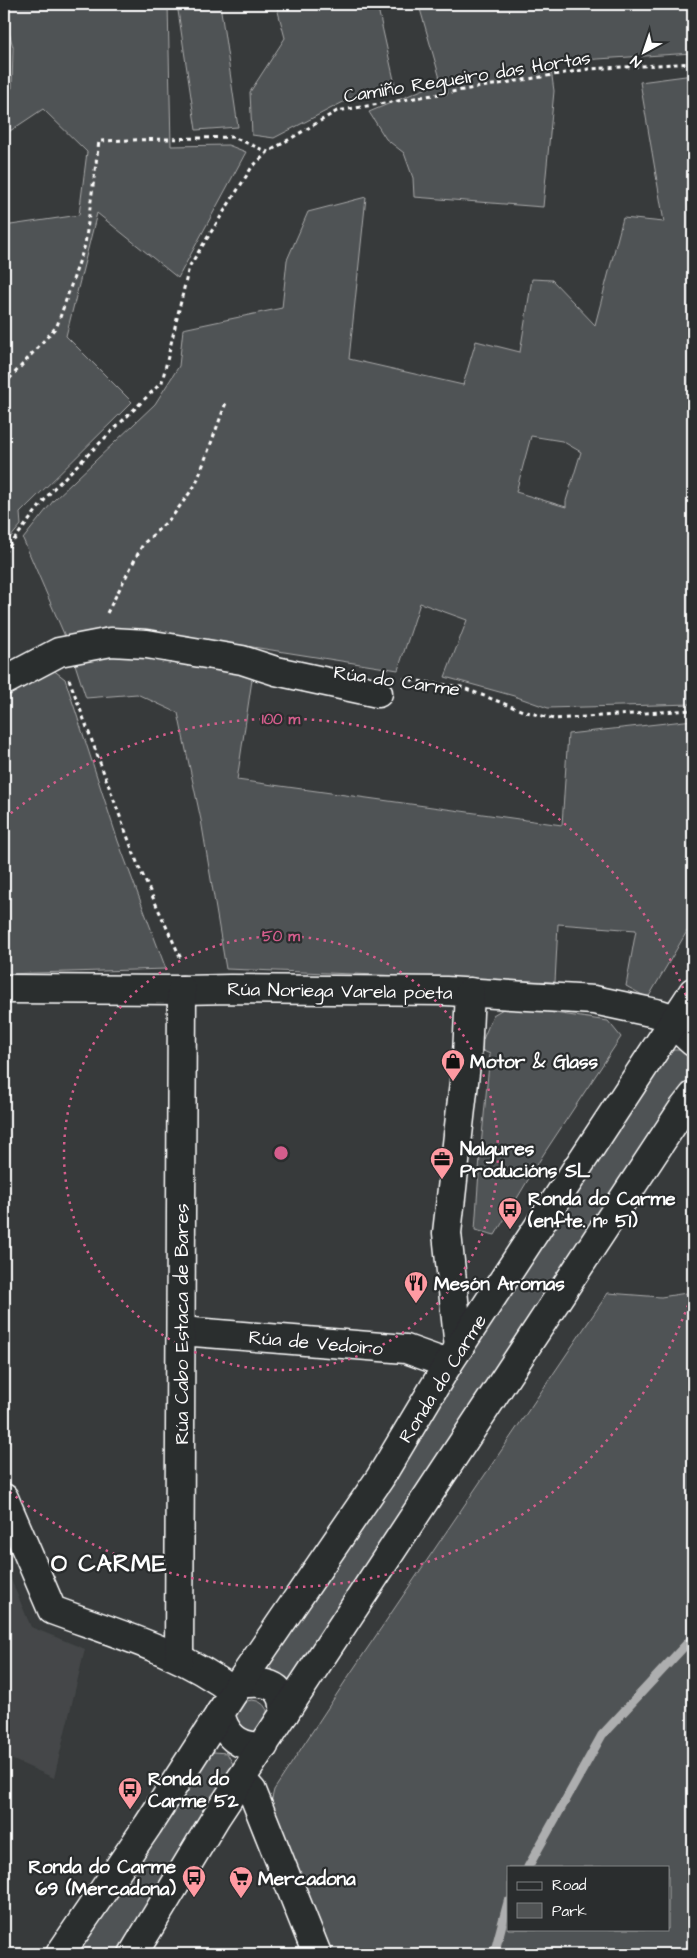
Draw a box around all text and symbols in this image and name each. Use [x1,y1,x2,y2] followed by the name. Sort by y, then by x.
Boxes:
[620,28,670,78] north arrow
[342,45,593,111] street label: Camiño Regueiro das Hortas
[626,51,646,72] text: N
[332,659,462,704] street label: Rúa do Carme
[262,709,301,730] text: 100 m
[262,926,300,947] text: 50 m
[227,976,453,1008] street label: Rúa Noriega Varela poeta
[440,1048,466,1082] shop icon: Motor & Glass
[470,1049,599,1076] place label: Motor & Glass
[460,1136,591,1185] place label: Nalgures Producións SL
[272,1144,290,1162] centre of rings
[429,1146,455,1180] office icon: Nalgures Producións SL
[527,1186,676,1235] place label: Ronda do Carme (enfte. nº 51)
[497,1196,523,1230] bus stop icon: Ronda do Carme (enfte. nº 51)
[169,1203,196,1445] street label: Rúa Cabo Estaca de Bares
[403,1270,429,1304] restaurant icon: Mesón Aromas
[434,1271,565,1298] place label: Mesón Aromas
[393,1309,494,1448] street label: Ronda do Carme
[248,1324,384,1363] street label: Rúa de Vedoiro
[51,1547,167,1581] district label: O CARME
[148,1766,239,1815] place label: Ronda do Carme 52
[117,1776,143,1810] bus stop icon: Ronda do Carme 52
[29,1854,177,1903] place label: Ronda do Carme 69 (Mercadona)
[181,1864,207,1898] bus stop icon: Ronda do Carme 69 (Mercadona)
[228,1865,254,1899] supermarket icon: Mercadona
[258,1866,356,1893] place label: Mercadona
[507,1866,670,1930] legend
[552,1875,587,1896] text: Road
[552,1901,587,1922] text: Park

